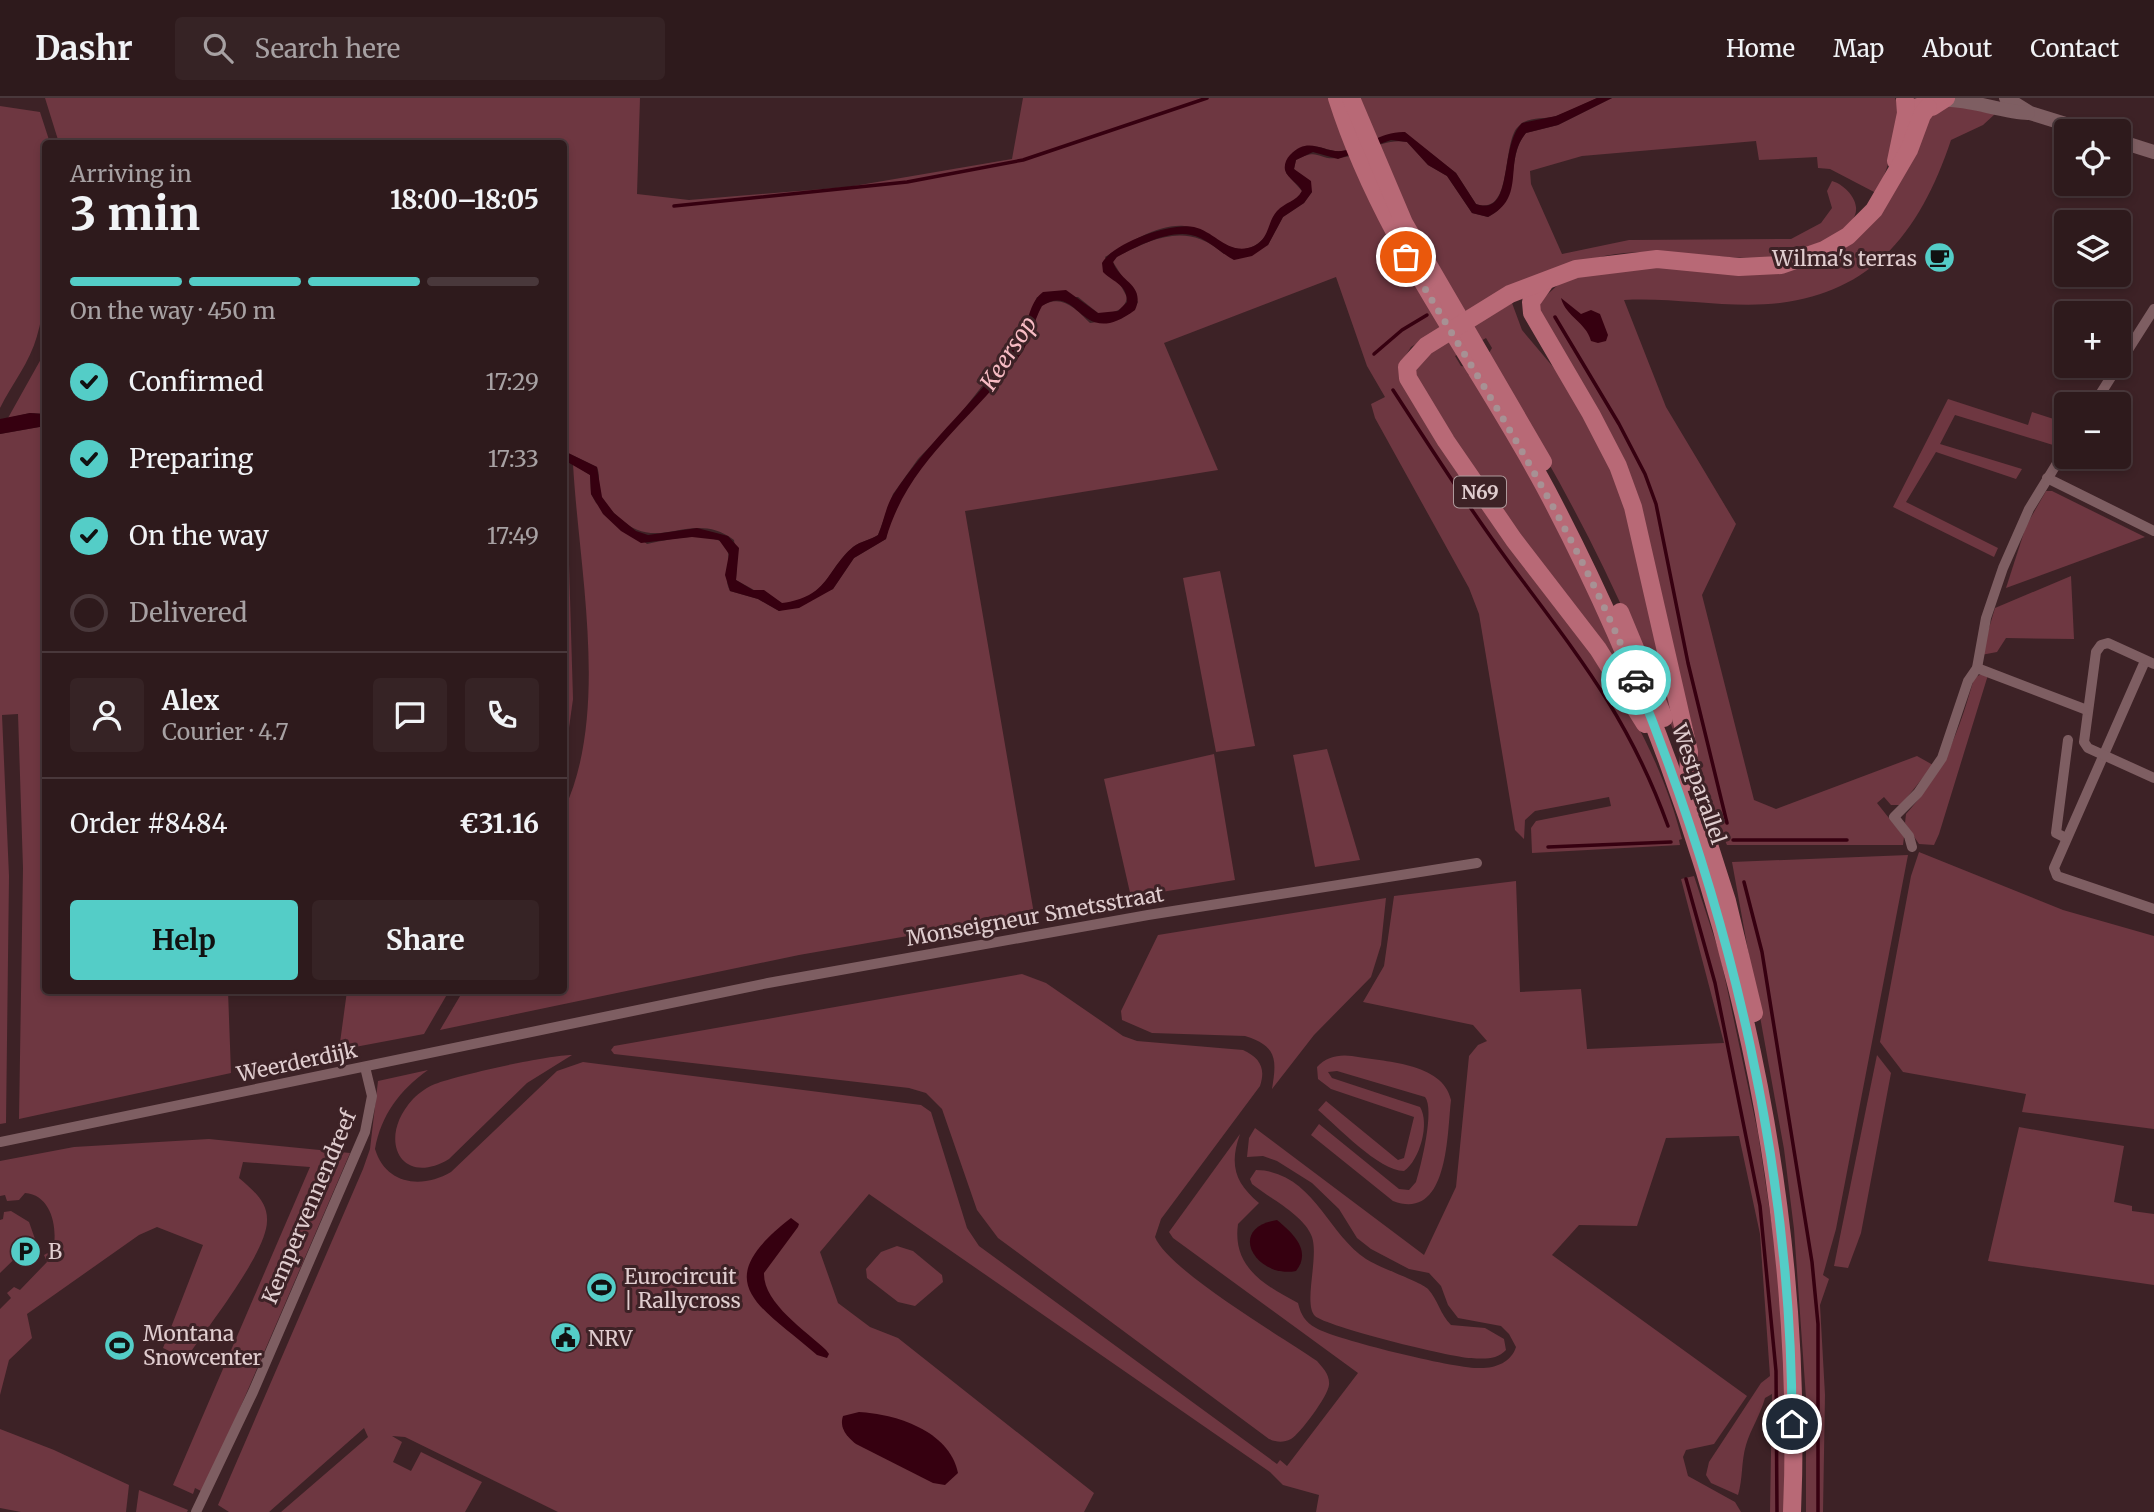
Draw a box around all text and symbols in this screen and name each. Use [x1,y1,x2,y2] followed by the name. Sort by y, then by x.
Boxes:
[175,17,665,80] search box
[35,28,133,69] text: Dashr
[199,29,237,67] icon: search
[255,32,400,65] text: Search here
[1726,33,1795,64] text: Home
[1833,33,1884,64] text: Map
[1922,33,1992,64] text: About
[2030,33,2119,64] text: Contact
[2054,119,2131,469] map controls
[2054,119,2131,196] button: locate
[70,159,192,188] text: Arriving in
[390,183,539,216] text: 18:00–18:05
[70,185,200,243] text: 3 min
[2054,210,2131,287] button: layers
[1376,227,1436,287] pin
[1387,238,1425,276] icon: bag
[1923,241,1957,275] cafe icon: Wilma's terras
[1771,245,1917,272] place label: Wilma's terras
[70,296,276,325] text: On the way · 450 m
[2054,301,2131,378] button: +
[973,311,1043,396] water label: Keersop
[70,363,108,401] icon: check
[129,365,264,398] text: Confirmed
[486,367,539,396] text: 17:29
[2054,392,2131,469] button: −
[70,440,108,478] icon: check
[129,442,253,475] text: Preparing
[488,444,539,473] text: 17:33
[1454,476,1506,508] road number: N69
[70,517,108,555] icon: check
[129,519,269,552] text: On the way
[487,521,539,550] text: 17:49
[129,596,248,629] text: Delivered
[1601,645,1671,715] courier
[1617,661,1655,699] icon: car
[70,678,144,752] button: person
[373,678,447,752] button: chat
[465,678,539,752] button: phone
[162,684,219,717] text: Alex
[162,717,289,746] text: Courier · 4.7
[1666,719,1732,848] street label: Westparallel
[70,807,227,840] text: Order #8484
[459,807,539,840] text: €31.16
[904,880,1166,952] street label: Monseigneur Smetsstraat
[70,900,298,980] button: Help
[312,900,539,980] button: Share
[233,1036,360,1088] street label: Weerderdijk
[256,1105,362,1308] street label: Kempervennendreef
[8,1234,42,1268] parking icon: B
[48,1238,62,1265] place label: B
[624,1263,741,1314] place label: Eurocircuit | Rallycross
[584,1271,618,1305] sports icon: Eurocircuit | Rallycross
[143,1320,262,1371] place label: Montana Snowcenter
[548,1321,582,1355] public building icon: NRV
[588,1325,633,1352] place label: NRV
[103,1328,137,1362] sports icon: Montana Snowcenter
[1762,1394,1822,1454] pin
[1773,1405,1811,1443] icon: home

